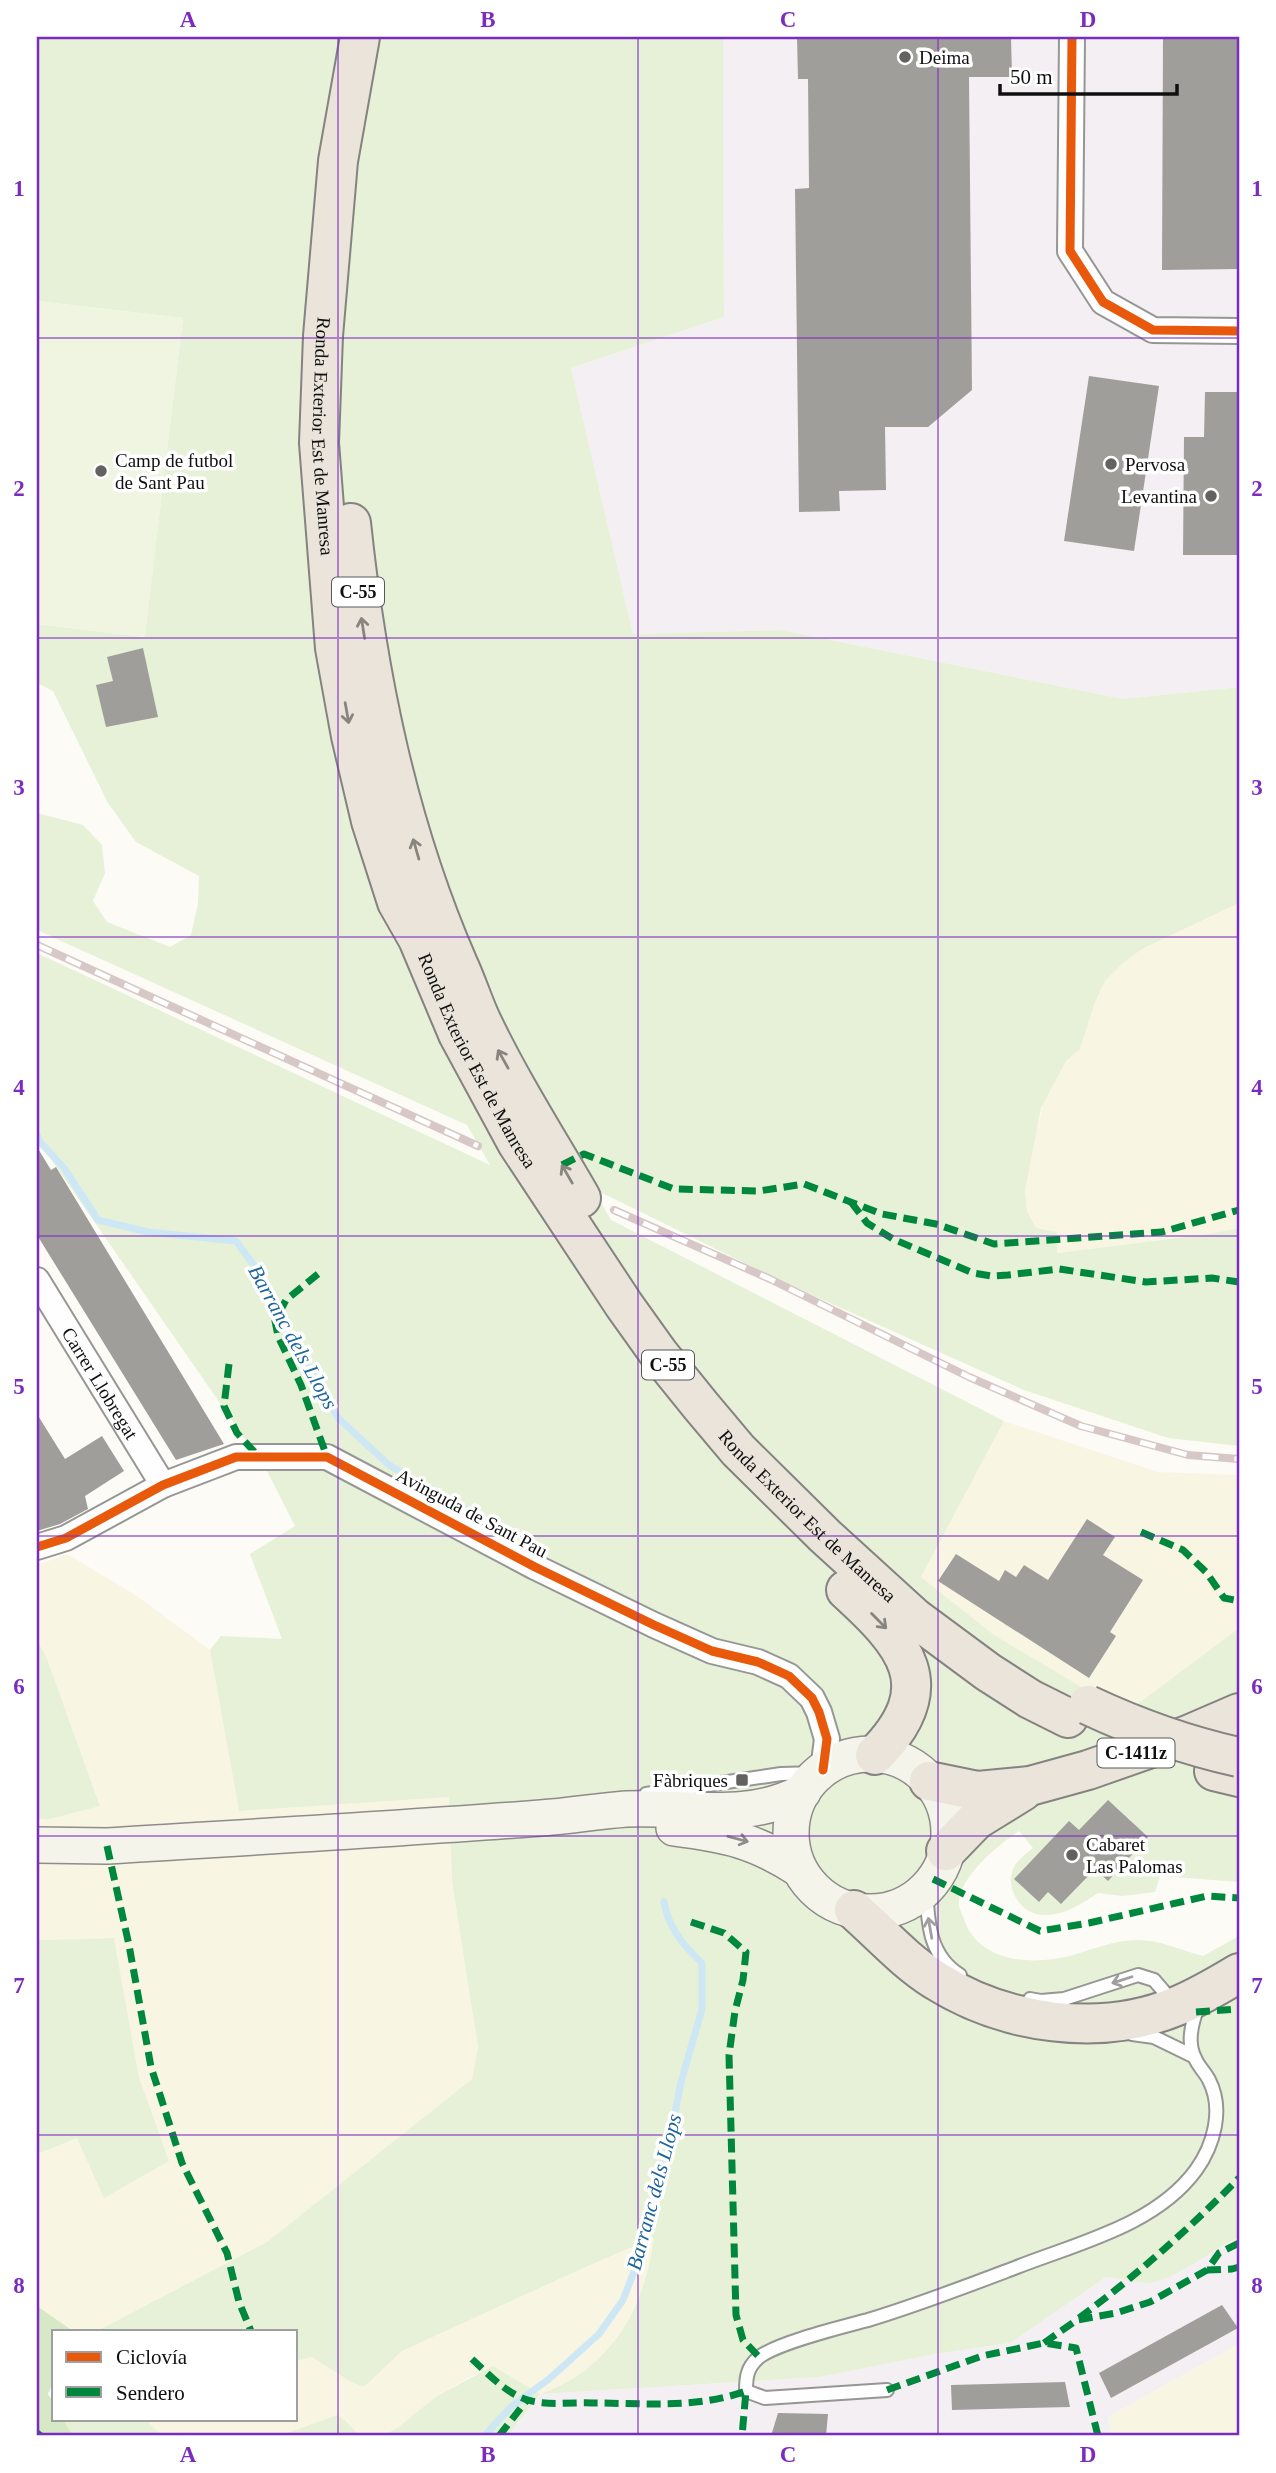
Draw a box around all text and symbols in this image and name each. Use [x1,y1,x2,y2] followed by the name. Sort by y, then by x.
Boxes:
[180,7,197,32] text: A
[480,7,496,32] text: B
[780,7,796,32] text: C
[1080,7,1096,32] text: D
[919,47,970,68] place label: Deima
[897,49,913,65] marker: Deima
[1000,52,1176,96] scale bar
[1010,65,1053,89] text: 50 m
[13,176,25,201] text: 1
[1251,176,1263,201] text: 1
[308,316,338,557] street label: Ronda Exterior Est de Manresa
[115,450,233,493] place label: Camp de futbol de Sant Pau
[1125,454,1186,475] place label: Pervosa
[1103,456,1119,472] marker: Pervosa
[93,463,109,479] marker: Camp de futbol de Sant Pau
[13,476,25,501] text: 2
[1251,476,1263,501] text: 2
[1121,486,1198,507] place label: Levantina
[1203,488,1219,504] marker: Levantina
[332,578,384,606] road number: C-55
[356,617,369,640] one-way arrow
[340,701,354,724] one-way arrow
[13,775,25,800] text: 3
[1251,775,1263,800] text: 3
[408,838,421,860] one-way arrow
[415,950,541,1172] street label: Ronda Exterior Est de Manresa
[495,1049,509,1070] one-way arrow
[13,1075,25,1100] text: 4
[1251,1075,1263,1100] text: 4
[560,1164,574,1184] one-way arrow
[243,1261,343,1413] water label: Barranc dels Llops
[58,1323,143,1443] street label: Carrer Llobregat
[642,1350,694,1380] road number: C-55
[13,1374,25,1399] text: 5
[1251,1374,1263,1399] text: 5
[715,1425,901,1606] street label: Ronda Exterior Est de Manresa
[393,1464,552,1562] street label: Avinguda de Sant Pau
[870,1613,887,1630] one-way arrow
[13,1674,25,1699] text: 6
[1251,1674,1263,1699] text: 6
[1098,1738,1174,1768] road number: C-1411z
[653,1770,728,1791] place label: Fàbriques
[734,1772,750,1788] marker: Fàbriques
[726,1833,748,1846] one-way arrow
[1086,1834,1183,1877] place label: Cabaret Las Palomas
[1064,1847,1080,1863] marker: Cabaret Las Palomas
[923,1917,936,1940] one-way arrow
[13,1973,25,1998] text: 7
[1251,1973,1263,1998] text: 7
[1111,1975,1133,1988] one-way arrow
[622,2111,686,2273] water label: Barranc dels Llops
[13,2273,25,2298] text: 8
[1251,2273,1263,2298] text: 8
[52,2330,298,2420] legend
[116,2345,188,2369] text: Ciclovía
[116,2381,185,2405] text: Sendero
[180,2442,197,2467] text: A
[480,2442,496,2467] text: B
[780,2442,796,2467] text: C
[1080,2442,1096,2467] text: D

